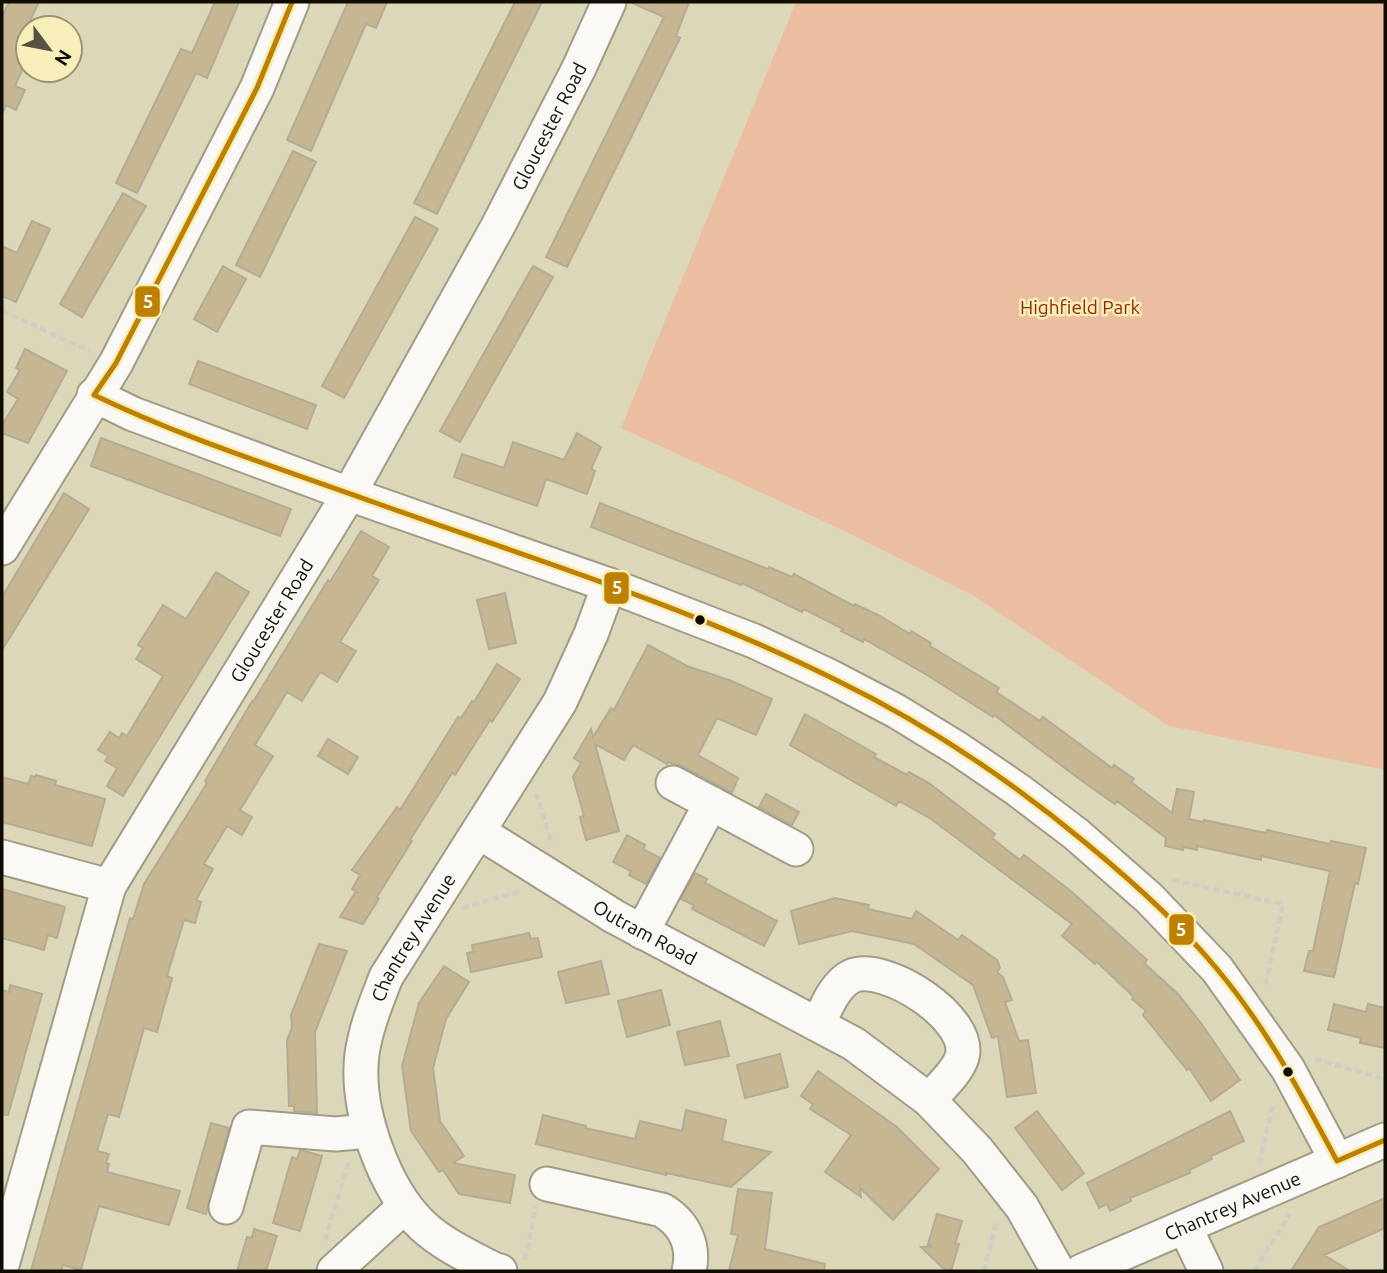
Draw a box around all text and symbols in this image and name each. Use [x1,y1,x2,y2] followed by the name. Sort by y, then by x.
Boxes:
[14,14,84,84] north arrow
[50,46,77,70] text: N
[507,59,591,194] street label: Gloucester Road
[134,285,161,318] line badge: 5
[143,290,153,312] text: 5
[1020,296,1140,318] park label: Highfield Park
[225,555,318,686] street label: Gloucester Road
[603,571,630,605] line badge: 5
[612,576,622,598] text: 5
[693,613,707,627] unlabelled marker
[367,869,460,1005] street label: Chantrey Avenue
[589,895,700,969] street label: Outram Road
[1168,913,1195,946] line badge: 5
[1176,918,1186,940] text: 5
[1281,1065,1295,1079] unlabelled marker
[1161,1167,1304,1245] street label: Chantrey Avenue

